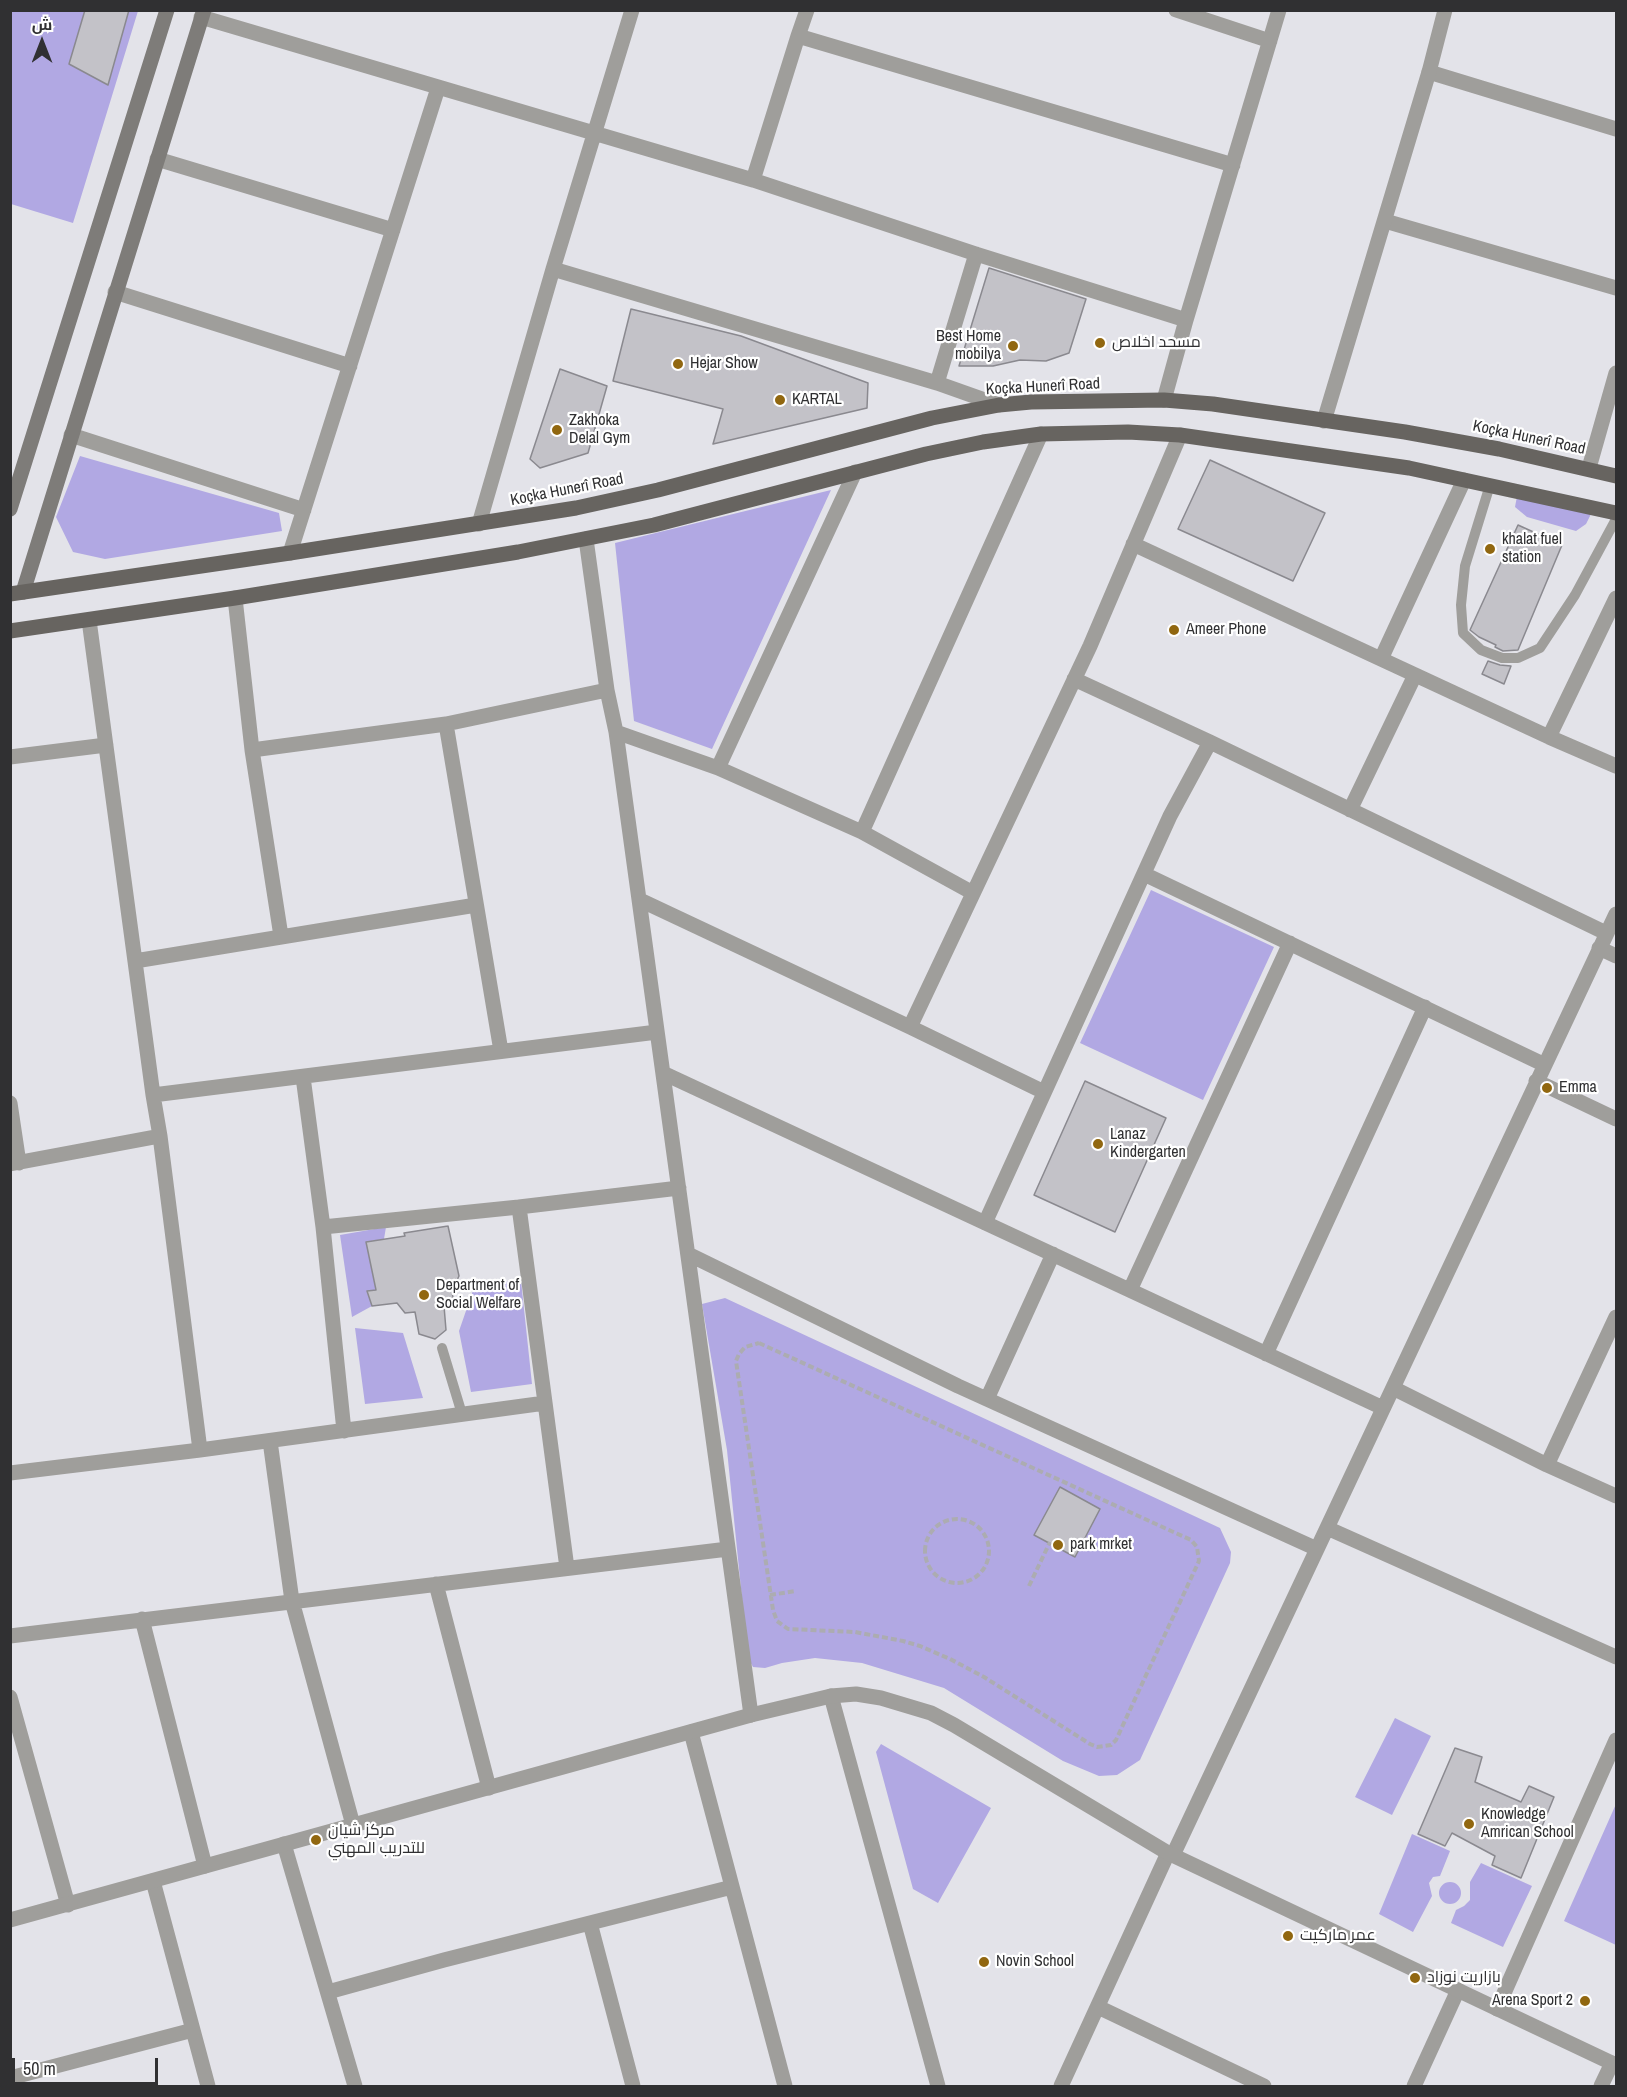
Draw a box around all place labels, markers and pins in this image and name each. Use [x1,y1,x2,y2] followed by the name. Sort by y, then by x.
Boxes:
[936,327,1001,365] place label: Best Home mobilya
[1112,333,1201,353] place label: مسحد اخلاص
[1093,336,1107,350] marker: مسحد اخلاص
[1006,339,1020,353] marker: Best Home mobilya
[690,354,758,374] place label: Hejar Show
[671,357,685,371] marker: Hejar Show
[792,390,842,410] place label: KARTAL
[773,393,787,407] marker: KARTAL
[569,411,630,449] place label: Zakhoka Delal Gym
[550,423,564,437] marker: Zakhoka Delal Gym
[1502,530,1562,568] place label: khalat fuel station
[1483,542,1497,556] marker: khalat fuel station
[1186,620,1266,640] place label: Ameer Phone
[1167,623,1181,637] marker: Ameer Phone
[1559,1078,1597,1098] place label: Emma
[1540,1081,1554,1095] marker: Emma
[1110,1125,1186,1163] place label: Lanaz Kindergarten
[1091,1137,1105,1151] marker: Lanaz Kindergarten
[436,1276,521,1314] place label: Department of Social Welfare
[417,1288,431,1302] marker: Department of Social Welfare
[1070,1535,1132,1555] place label: park mrket
[1051,1538,1065,1552] marker: park mrket
[1481,1805,1574,1843] place label: Knowledge Amrican School
[1462,1817,1476,1831] marker: Knowledge Amrican School
[328,1821,425,1859] place label: مركز شيان للتدريب المهني
[309,1833,323,1847] marker: مركز شيان للتدريب المهني
[1300,1926,1376,1946] place label: عمر ماركيت
[1281,1929,1295,1943] marker: عمر ماركيت
[996,1952,1074,1972] place label: Novin School
[977,1955,991,1969] marker: Novin School
[1427,1968,1501,1988] place label: بازاريت نوزاد
[1408,1971,1422,1985] marker: بازاريت نوزاد
[1492,1991,1573,2011] place label: Arena Sport 2
[1578,1994,1592,2008] marker: Arena Sport 2

